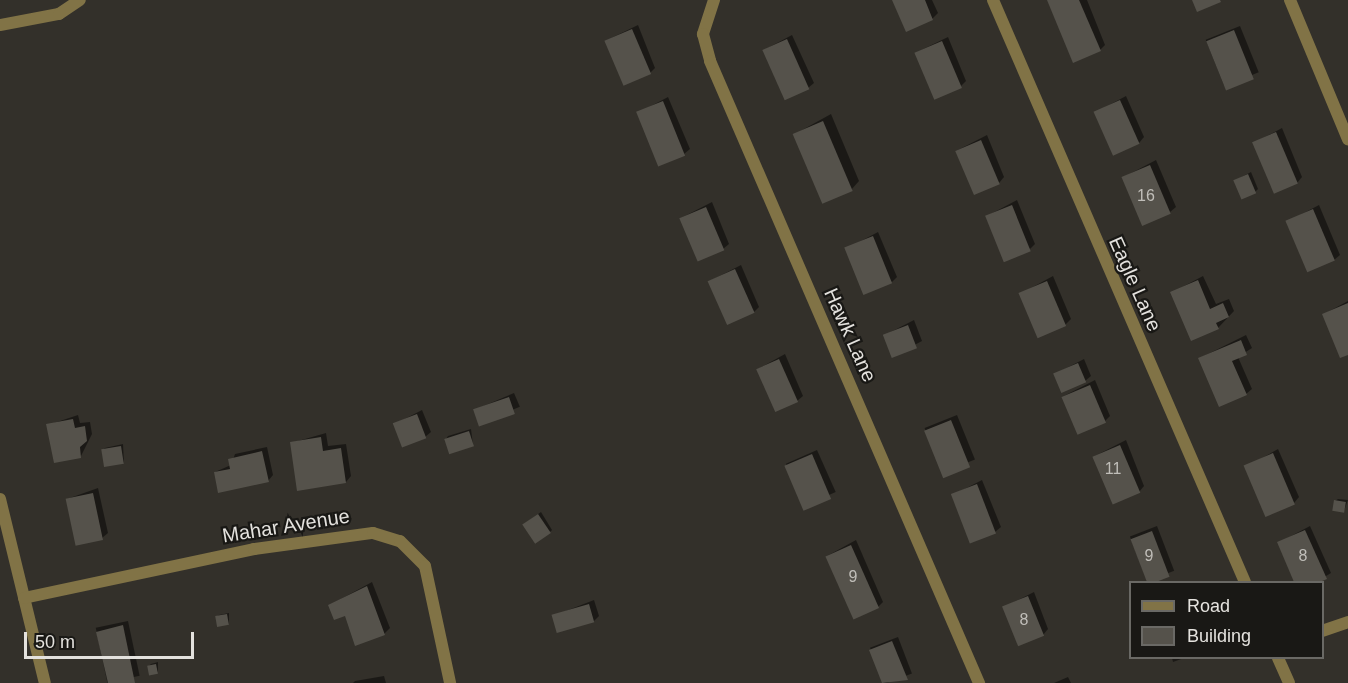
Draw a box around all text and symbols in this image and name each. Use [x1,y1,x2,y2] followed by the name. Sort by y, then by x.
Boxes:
[1137,186,1155,206] house number: 16
[1103,233,1167,335] street label: Eagle Lane
[819,284,881,386] street label: Hawk Lane
[1105,459,1121,479] house number: 11
[220,504,352,548] street label: Mahar Avenue
[1145,546,1153,566] house number: 9
[1299,546,1307,566] house number: 8
[849,567,857,587] house number: 9
[1129,581,1324,659] legend
[1187,596,1230,616] text: Road
[1020,610,1028,630] house number: 8
[27,620,196,658] scale bar
[1187,626,1251,646] text: Building
[35,632,75,652] text: 50 m

